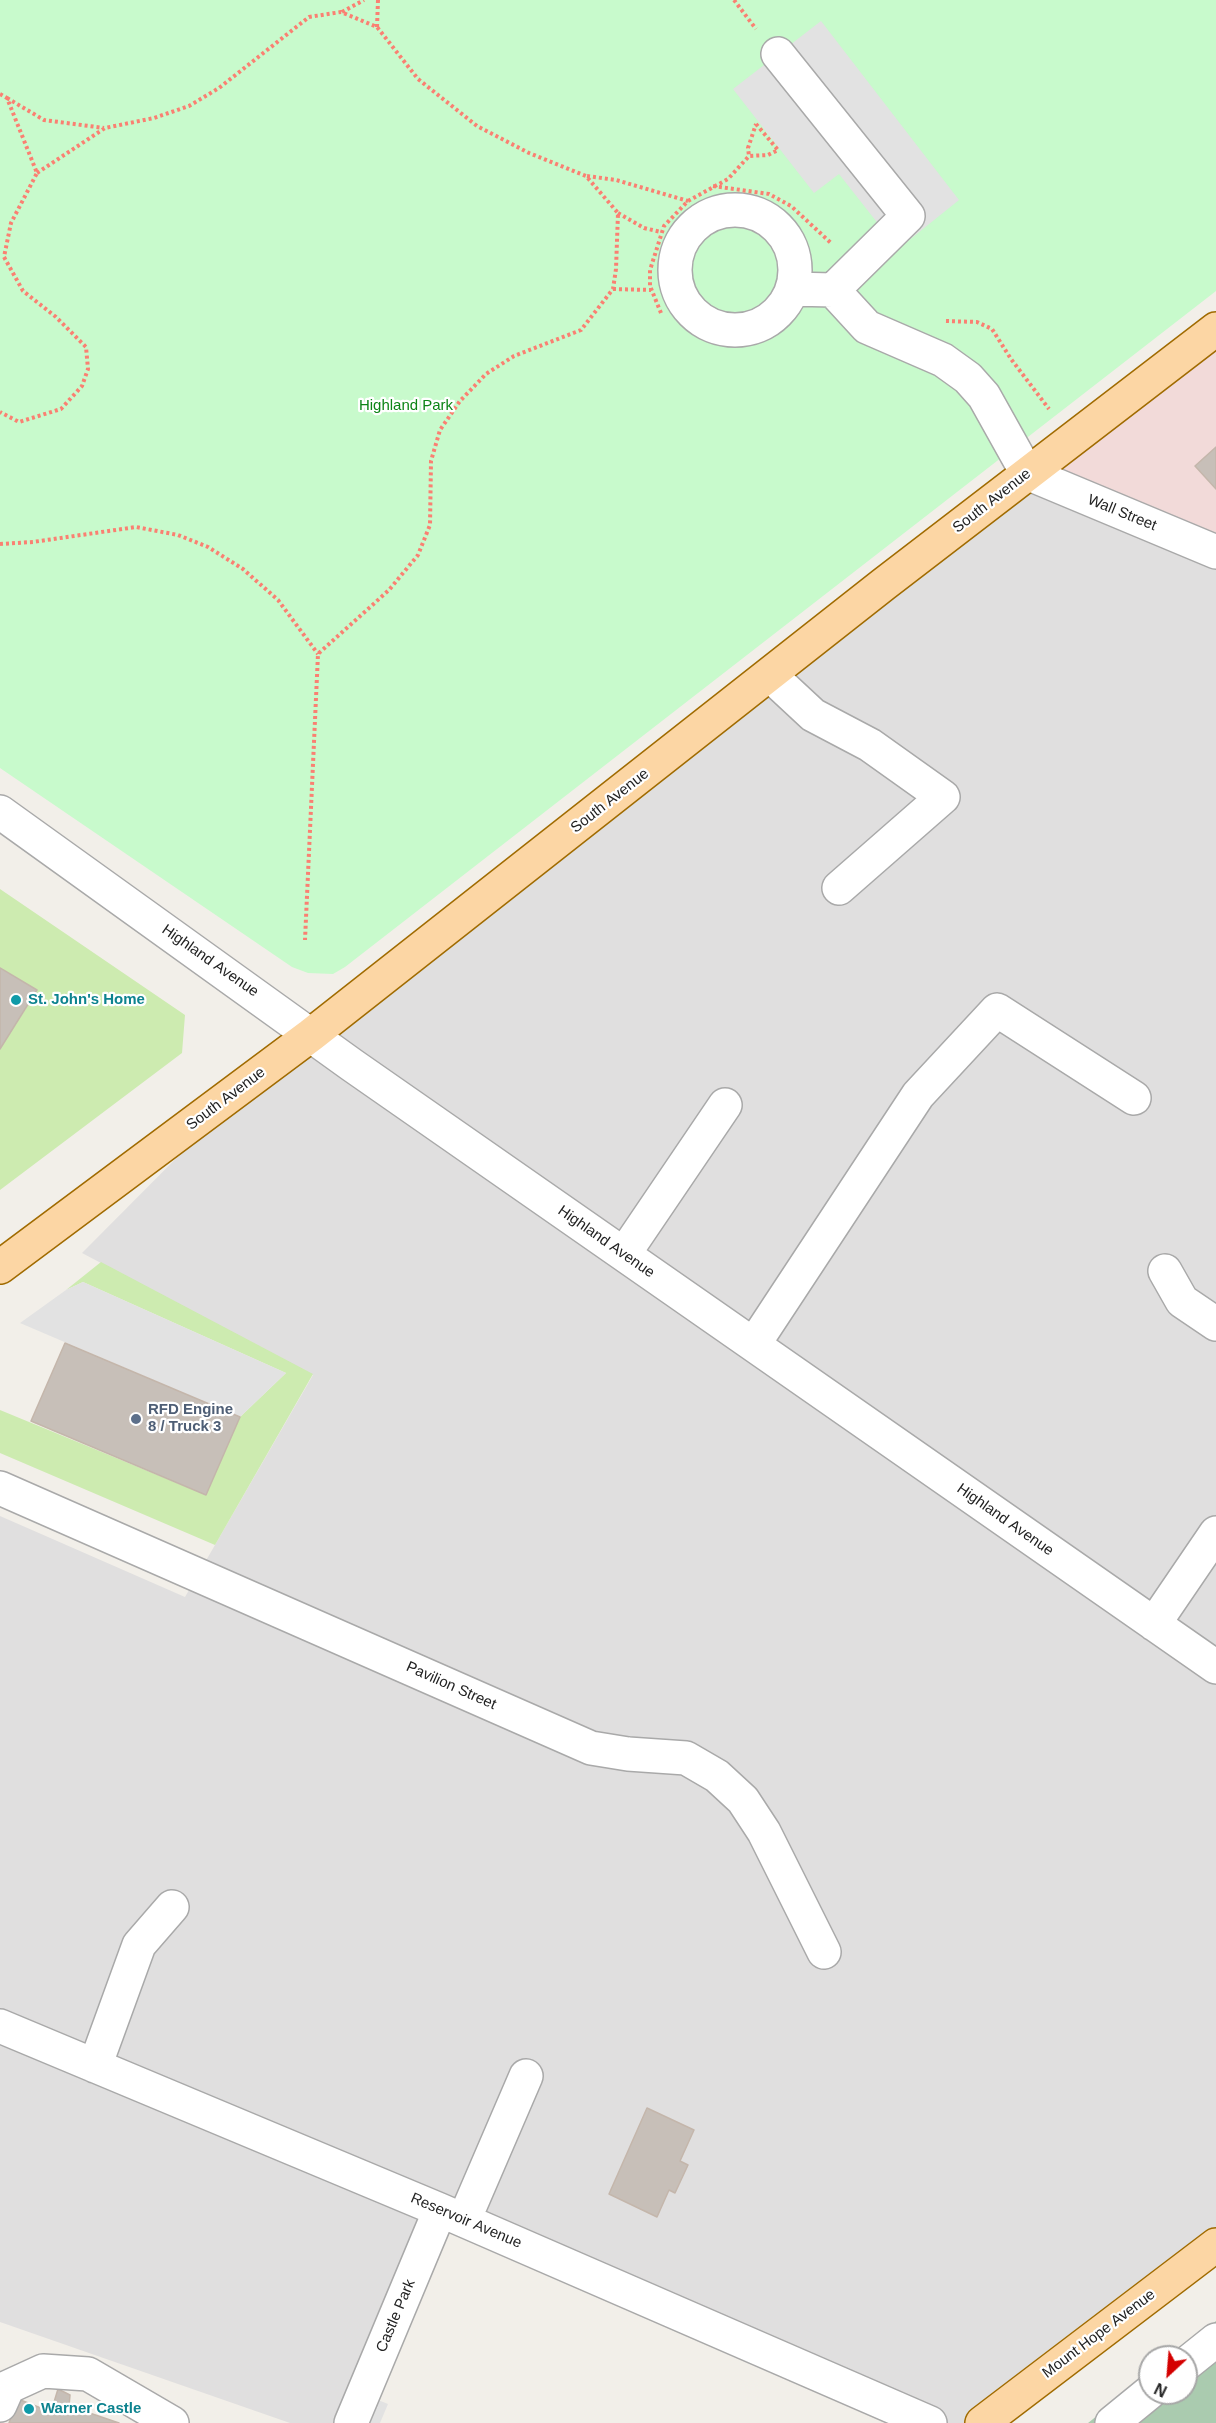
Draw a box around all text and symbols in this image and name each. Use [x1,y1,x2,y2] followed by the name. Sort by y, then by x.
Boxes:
[359,397,453,415] park label: Highland Park
[949,465,1035,537] street label: South Avenue
[1085,491,1159,535] street label: Wall Street
[567,765,653,837] street label: South Avenue
[158,921,262,1001] street label: Highland Avenue
[28,991,145,1009] place label: St. John's Home
[9,993,23,1007] marker: St. John's Home
[183,1064,269,1134] street label: South Avenue
[554,1202,658,1282] street label: Highland Avenue
[148,1401,233,1436] place label: RFD Engine 8 / Truck 3
[129,1412,143,1426] marker: RFD Engine 8 / Truck 3
[953,1480,1057,1560] street label: Highland Avenue
[403,1658,499,1714] street label: Pavilion Street
[408,2189,524,2253] street label: Reservoir Avenue
[373,2277,419,2355] street label: Castle Park
[1039,2286,1159,2382] street label: Mount Hope Avenue
[1138,2345,1198,2405] north arrow
[1152,2380,1170,2400] text: N
[41,2400,141,2418] place label: Warner Castle
[22,2402,36,2416] marker: Warner Castle

